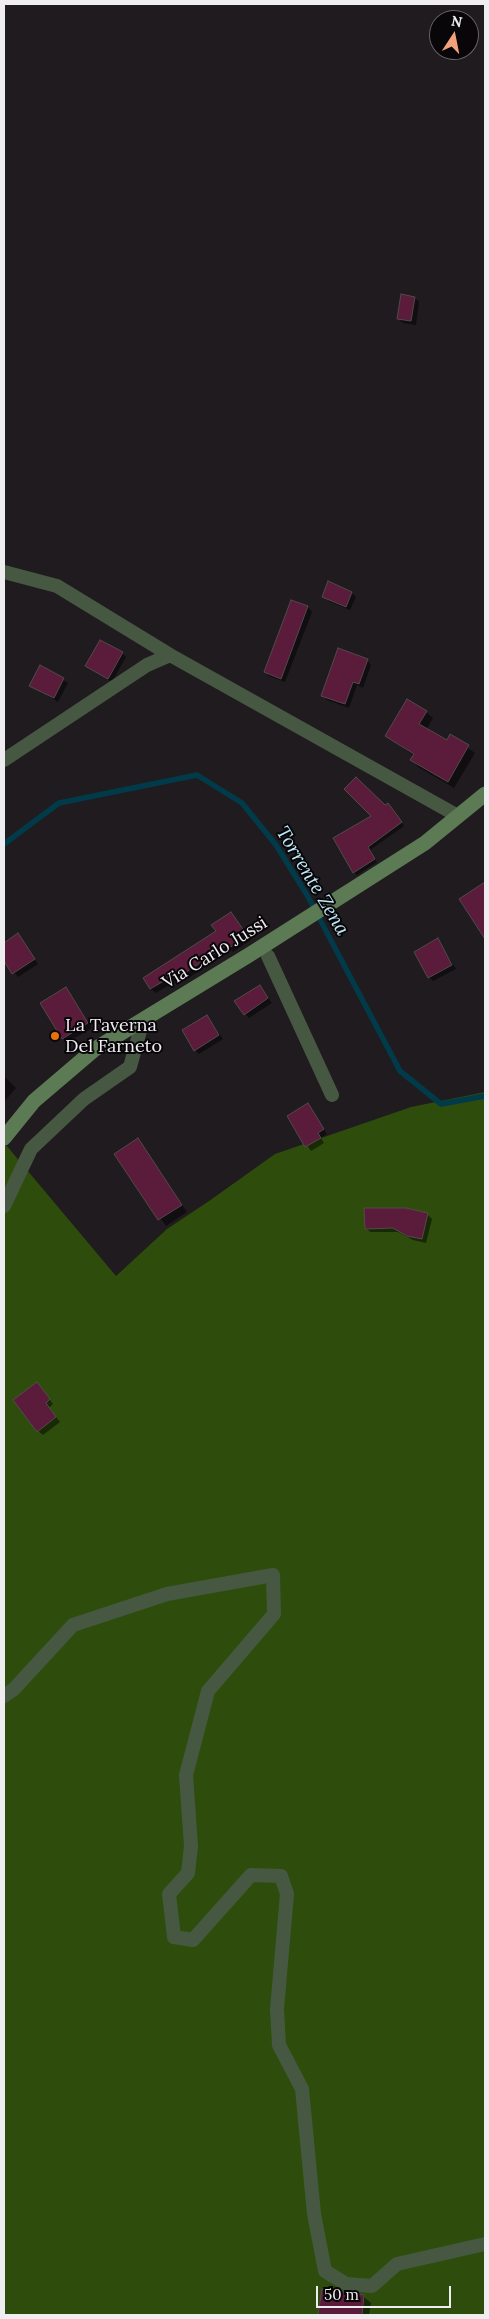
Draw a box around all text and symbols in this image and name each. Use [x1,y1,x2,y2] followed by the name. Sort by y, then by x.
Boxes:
[429,10,479,60] north arrow
[450,11,464,31] text: N
[271,823,353,939] water label: Torrente Zena
[159,912,271,994] street label: Via Carlo Jussi
[65,1015,162,1058] place label: La Taverna Del Farneto
[49,1030,61,1042] marker: La Taverna Del Farneto
[319,2276,454,2308] scale bar
[324,2285,359,2304] text: 50 m

